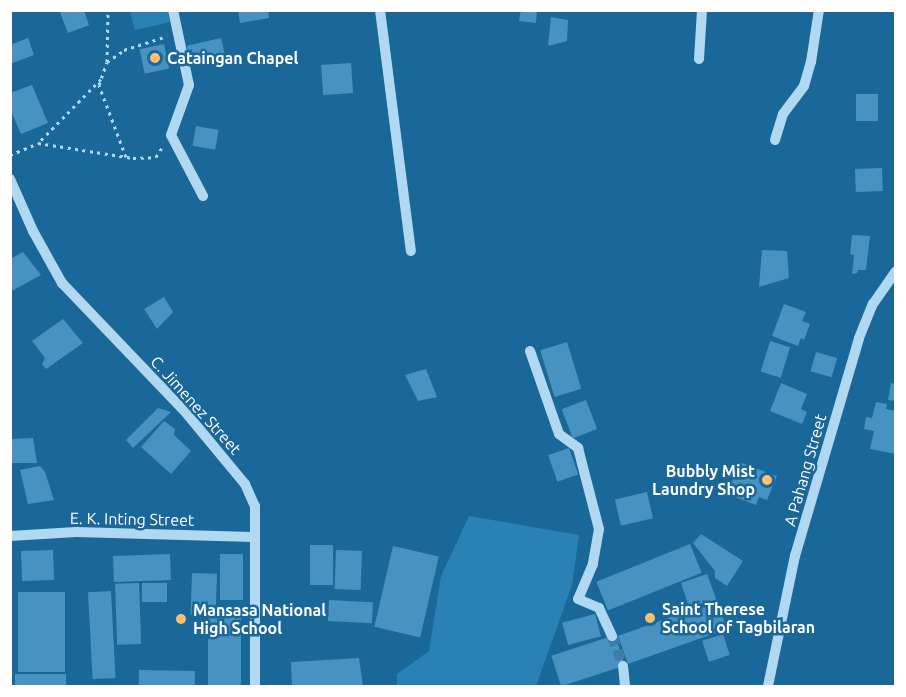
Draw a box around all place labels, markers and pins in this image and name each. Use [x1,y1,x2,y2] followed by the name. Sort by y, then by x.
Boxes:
[167,48,298,68] place label: Cataingan Chapel
[148,51,162,65] marker: Cataingan Chapel
[652,461,755,499] place label: Bubbly Mist Laundry Shop
[760,473,774,487] marker: Bubbly Mist Laundry Shop
[662,599,815,637] place label: Saint Therese School of Tagbilaran
[193,600,326,638] place label: Mansasa National High School
[643,611,657,625] marker: Saint Therese School of Tagbilaran
[174,612,188,626] marker: Mansasa National High School

